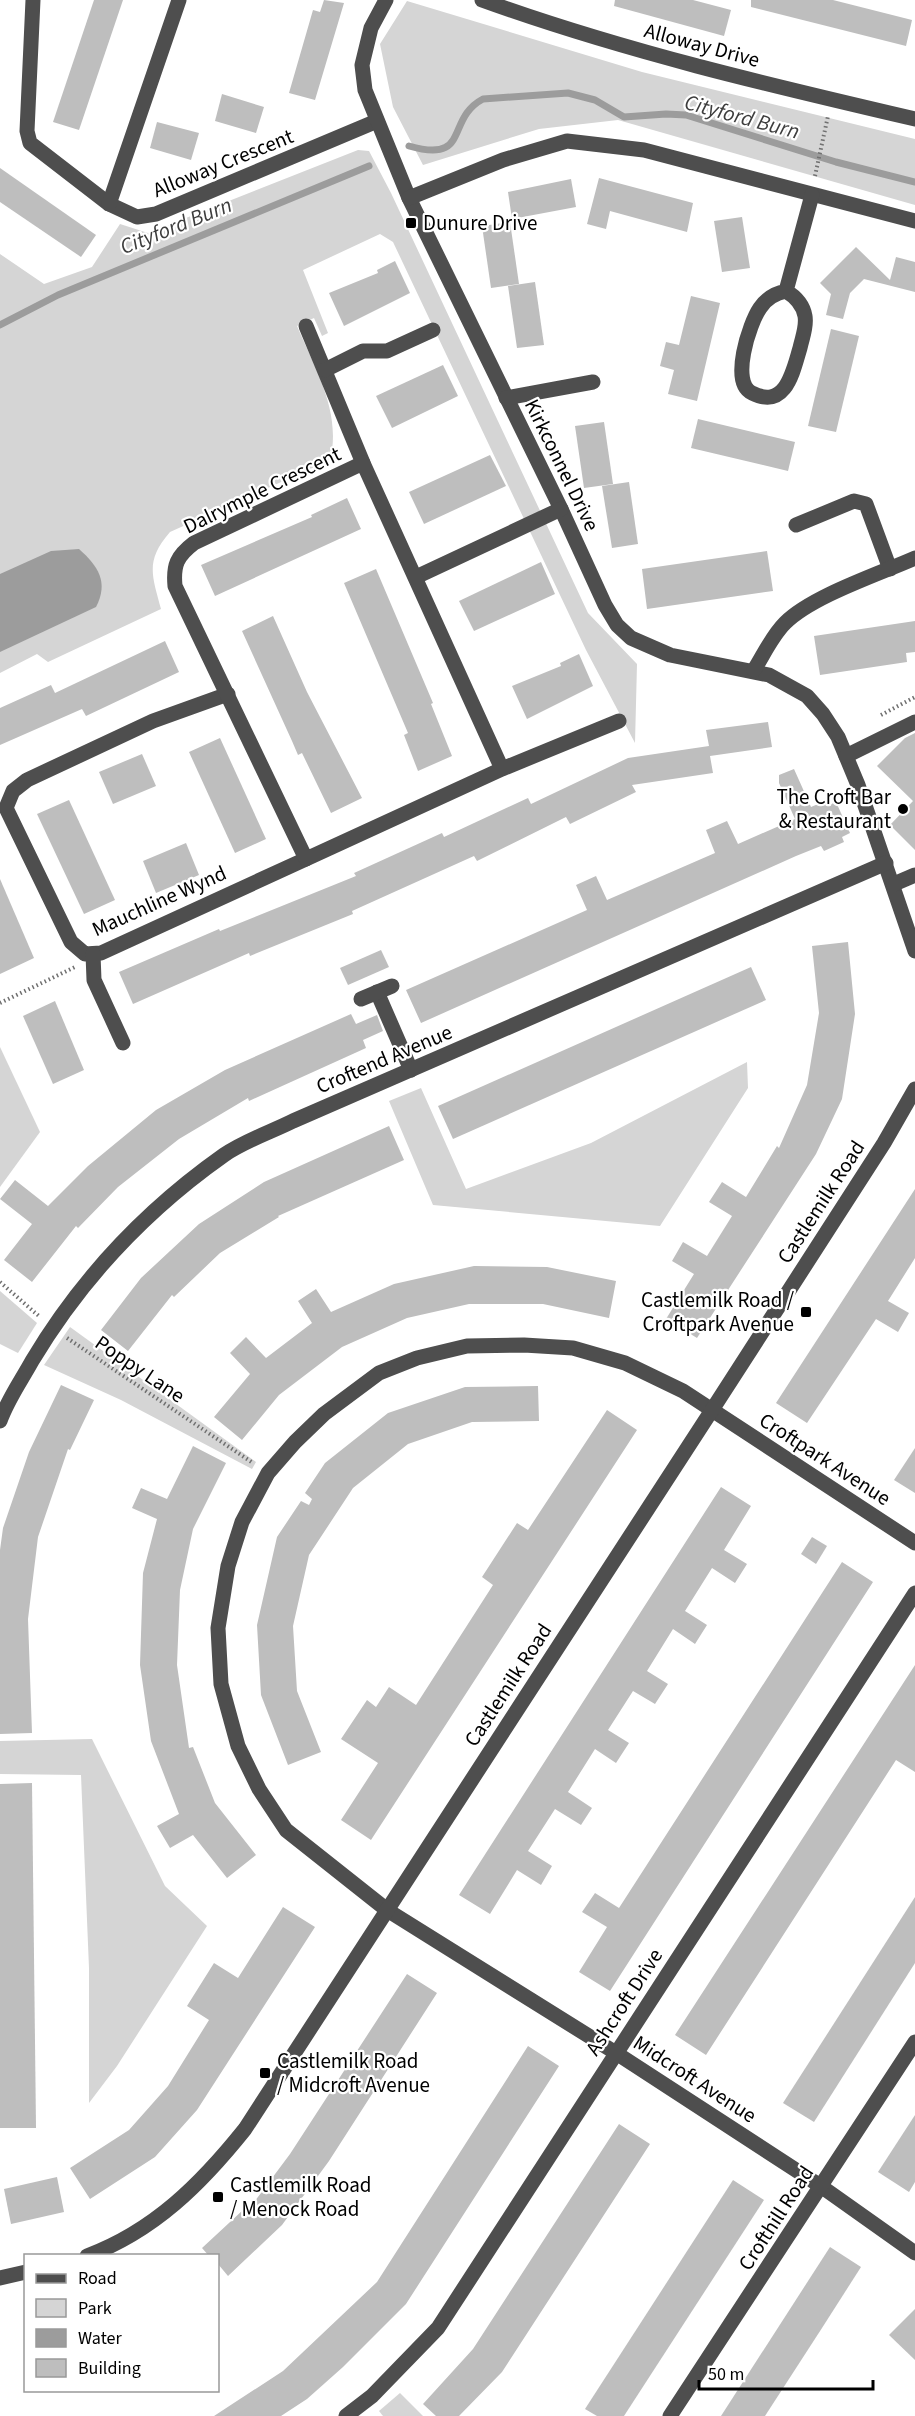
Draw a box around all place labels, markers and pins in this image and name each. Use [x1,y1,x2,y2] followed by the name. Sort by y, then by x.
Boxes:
[423,208,537,238] place label: Dunure Drive
[404,216,418,230] marker: Dunure Drive
[776,782,892,836] place label: The Croft Bar & Restaurant
[896,802,910,816] marker: The Croft Bar & Restaurant
[641,1285,795,1339] place label: Castlemilk Road / Croftpark Avenue
[799,1305,813,1319] marker: Castlemilk Road / Croftpark Avenue
[277,2046,430,2100] place label: Castlemilk Road / Midcroft Avenue
[258,2066,272,2080] marker: Castlemilk Road / Midcroft Avenue
[230,2170,371,2224] place label: Castlemilk Road / Menock Road
[211,2190,225,2204] marker: Castlemilk Road / Menock Road

